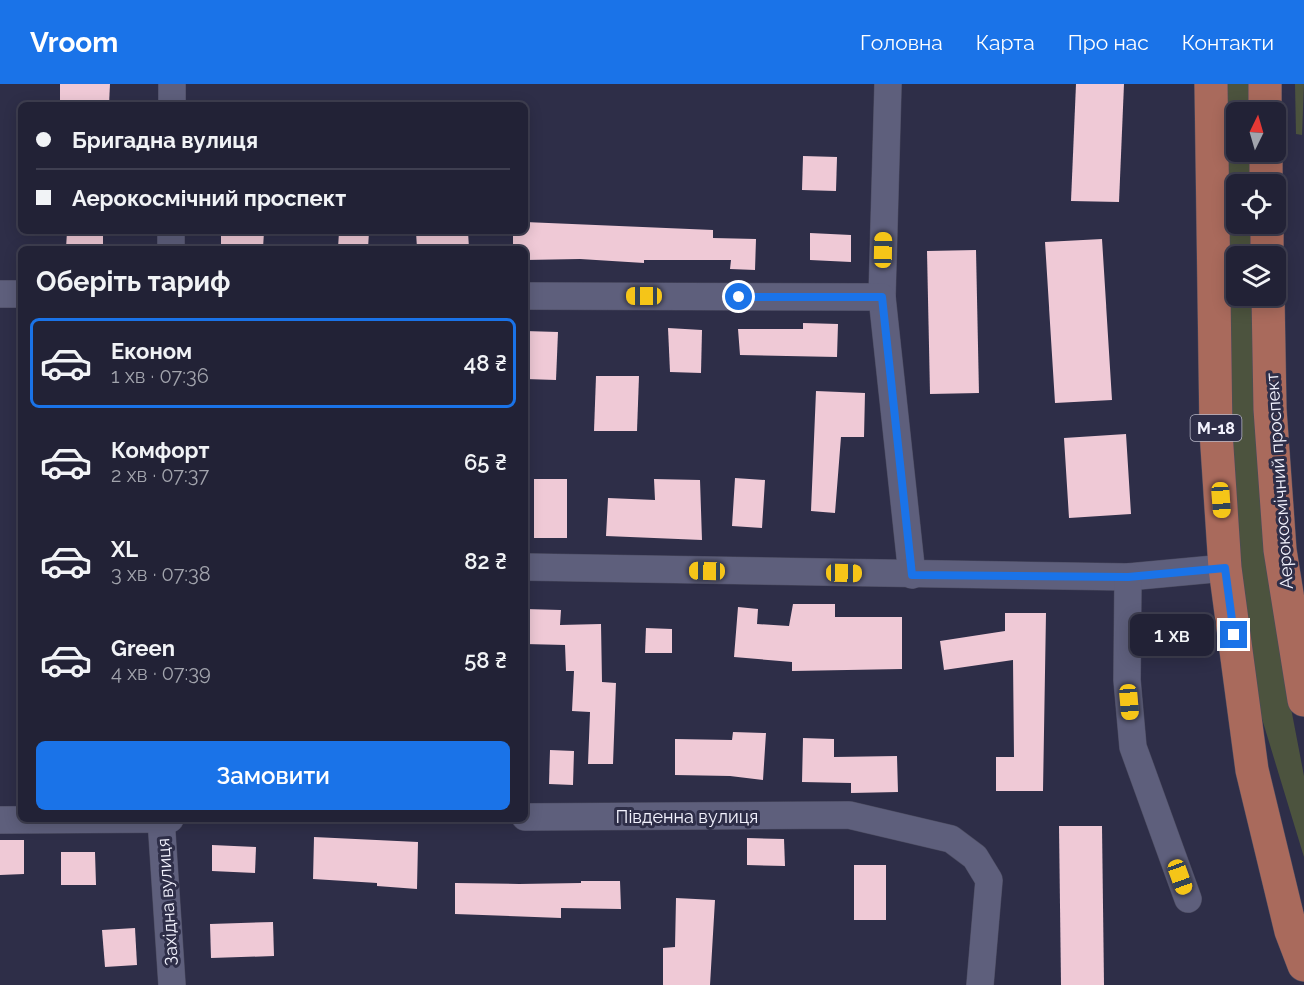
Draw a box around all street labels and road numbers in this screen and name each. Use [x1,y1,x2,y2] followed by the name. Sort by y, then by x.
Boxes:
[1261,372,1297,590] street label: Аерокосмічний проспект
[1190,415,1242,441] road number: М-18
[616,806,758,827] street label: Південна вулиця
[152,837,182,967] street label: Західна вулиця

